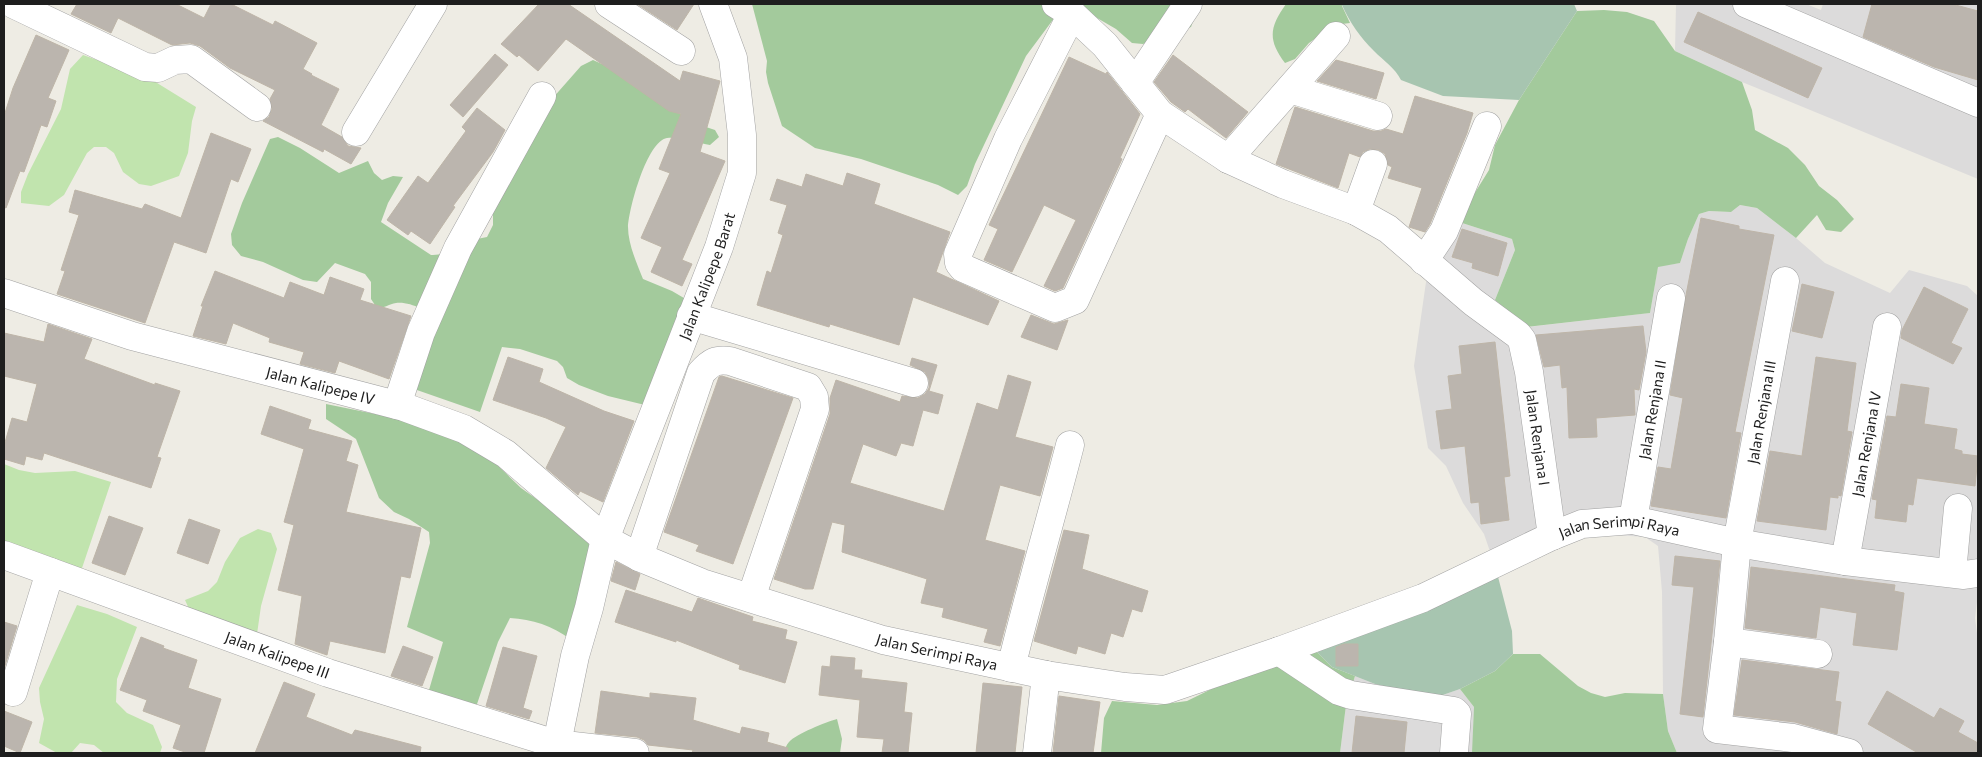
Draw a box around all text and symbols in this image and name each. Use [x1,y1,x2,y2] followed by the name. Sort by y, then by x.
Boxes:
[675,210,738,342] street label: Jalan Kalipepe Barat
[1635,358,1669,461] street label: Jalan Renjana II
[1743,359,1779,465] street label: Jalan Renjana III
[264,362,377,408] street label: Jalan Kalipepe IV
[1523,388,1554,487] street label: Jalan Renjana I
[1848,390,1884,498] street label: Jalan Renjana IV
[1556,511,1682,542] street label: Jalan Serimpi Raya
[223,627,332,682] street label: Jalan Kalipepe III
[874,629,999,673] street label: Jalan Serimpi Raya

